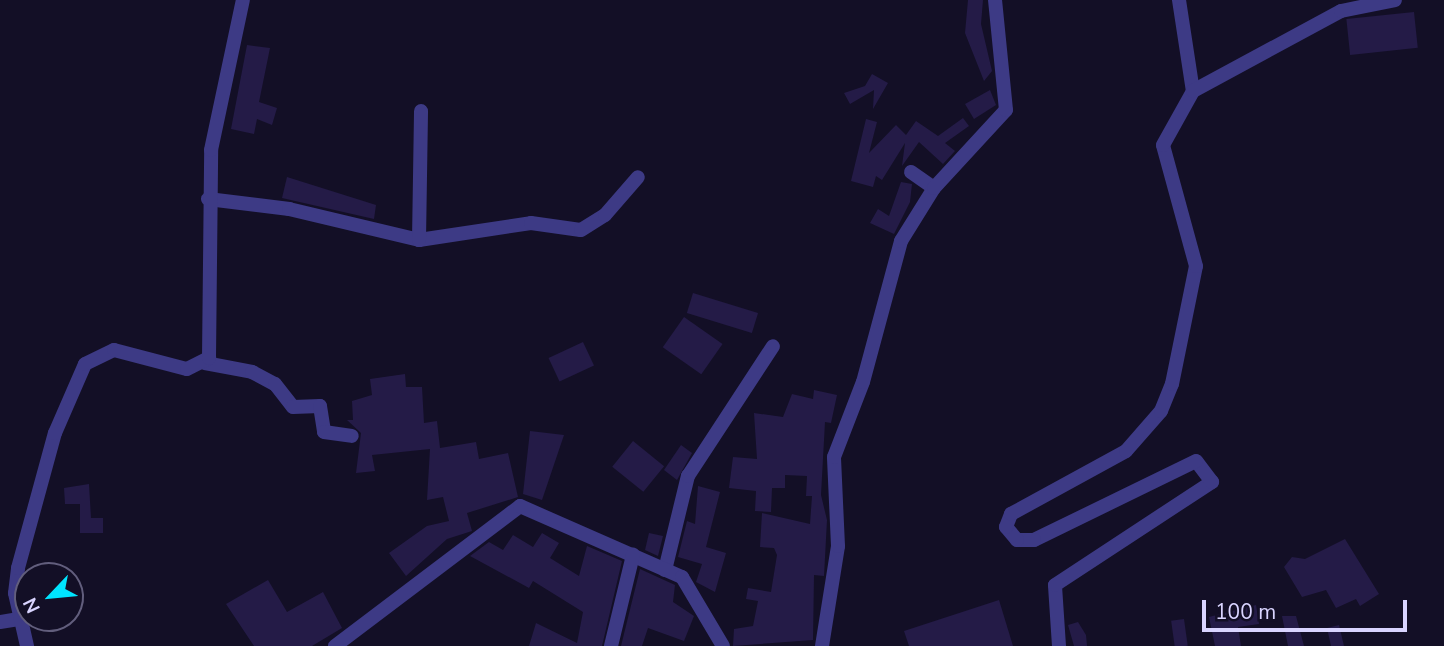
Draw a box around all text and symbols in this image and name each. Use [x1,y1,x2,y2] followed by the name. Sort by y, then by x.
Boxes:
[14,562,84,632] north arrow
[1206,586,1411,630] scale bar
[17,593,47,617] text: N
[1215,598,1276,626] text: 100 m

